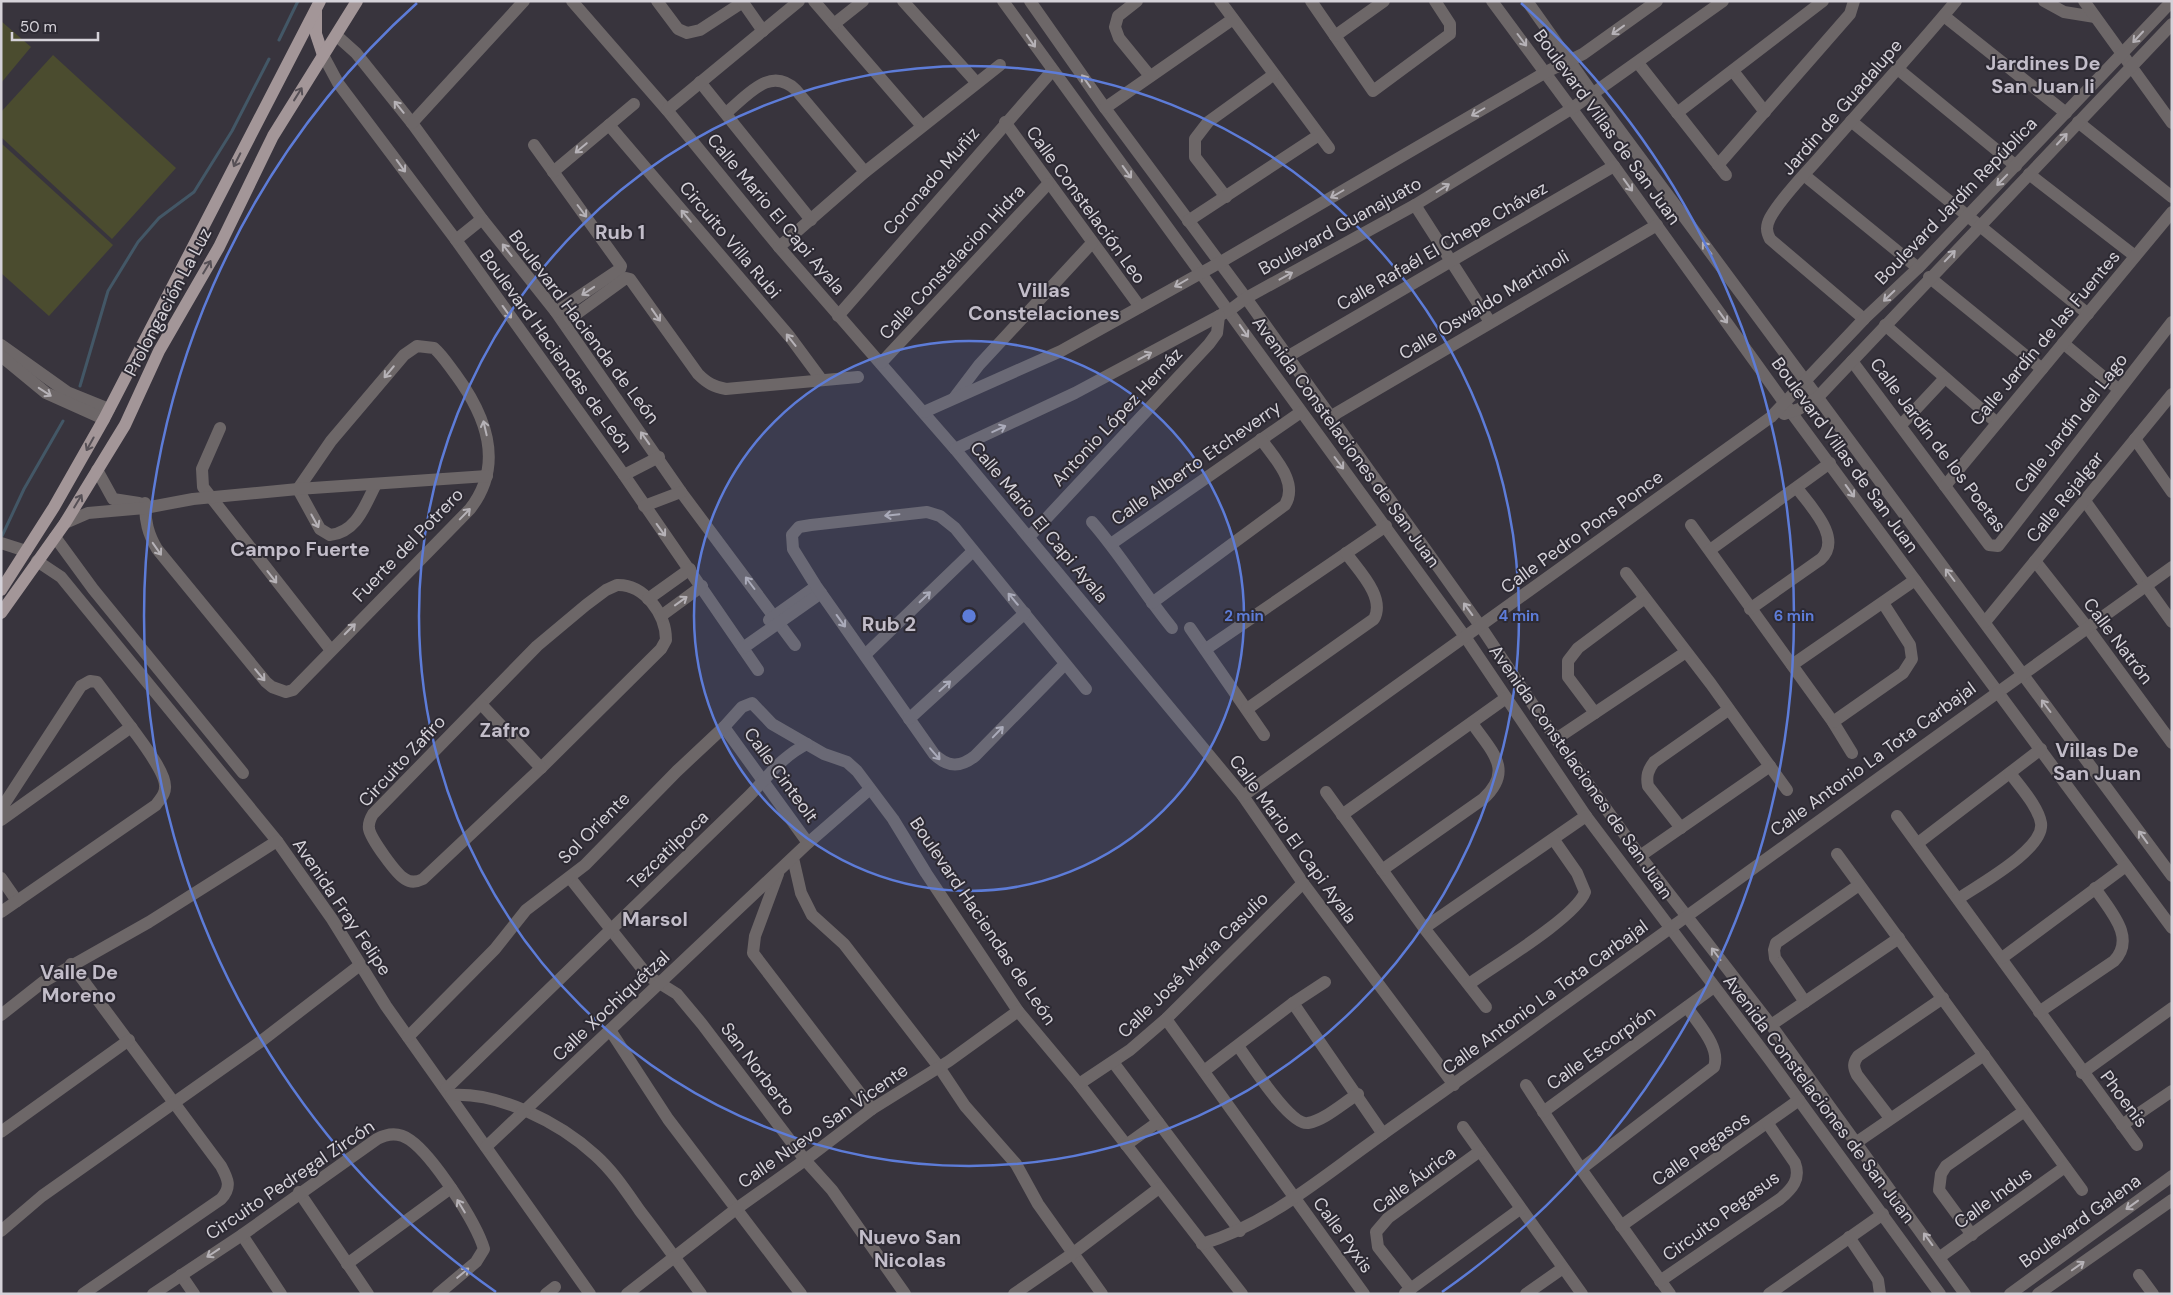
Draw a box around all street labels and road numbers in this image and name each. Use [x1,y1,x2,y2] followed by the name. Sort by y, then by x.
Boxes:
[1528,24,1686,230] street label: Boulevard Villas de San Juan
[1776,34,1908,180] street label: Jardin de Guadalupe
[1870,112,2042,290] street label: Boulevard Jardín República
[1021,121,1151,289] street label: Calle Constelación Leo
[877,122,985,240] street label: Coronado Muñiz
[702,129,850,299] street label: Calle Mario El Capi Ayala
[1254,171,1426,281] street label: Boulevard Guanajuato
[674,176,786,304] street label: Circuito Villa Rubi
[1332,176,1552,316] street label: Calle Rafaél El Chepe Chávez
[874,179,1030,345] street label: Calle Constelacion Hidra
[119,224,217,380] street label: Prolongación La Luz
[503,225,665,429] street label: Boulevard Hacienda de León
[474,245,638,457] street label: Boulevard Haciendas de León
[1394,245,1574,365] street label: Calle Oswaldo Martinoli
[1965,245,2125,431] street label: Calle Jardín de las Fuentes
[1247,312,1445,572] street label: Avenida Constelaciones de San Juan
[1046,342,1188,492] street label: Antonio López Hernáz
[2009,348,2133,498] street label: Calle Jardín del Lago
[1766,352,1924,558] street label: Boulevard Villas de San Juan
[1864,353,2012,537] street label: Calle Jardín de los Poetas
[1106,395,1286,531] street label: Calle Alberto Etcheverry
[965,437,1113,607] street label: Calle Mario El Capi Ayala
[2021,446,2109,548] street label: Calle Rejalgar
[1496,465,1668,599] street label: Calle Pedro Pons Ponce
[347,483,469,607] street label: Fuerte del Potrero
[2078,593,2158,689] street label: Calle Natrón
[1484,640,1678,904] street label: Avenida Constelaciones de San Juan
[1765,676,1981,842] street label: Calle Antonio La Tota Carbajal
[353,710,451,812] street label: Circuito Zafiro
[738,723,824,827] street label: Calle Cinteolt
[1224,750,1362,928] street label: Calle Mario El Capi Ayala
[553,787,635,869] street label: Sol Oriente
[622,805,714,895] street label: Tezcatilpoca
[904,812,1062,1030] street label: Boulevard Haciendas de León
[287,834,397,980] street label: Avenida Fray Felipe
[1112,887,1274,1043] street label: Calle José María Casulio
[1437,914,1653,1080] street label: Calle Antonio La Tota Carbajal
[547,945,675,1067] street label: Calle Xochiquétzal
[1718,970,1920,1228] street label: Avenida Constelaciones de San Juan
[1542,1000,1660,1096] street label: Calle Escorpión
[715,1018,801,1120] street label: San Norberto
[733,1058,913,1194] street label: Calle Nuevo San Vicente
[2095,1066,2153,1132] street label: Phoenis
[1647,1106,1755,1192] street label: Calle Pegasos
[201,1114,379,1246] street label: Circuito Pedregal Zircón
[1367,1141,1461,1219] street label: Calle Áurica
[1949,1162,2037,1234] street label: Calle Indus
[1658,1165,1784,1267] street label: Circuito Pegasus
[2014,1169,2146,1273] street label: Boulevard Galena
[1307,1192,1379,1278] street label: Calle Pyxis

